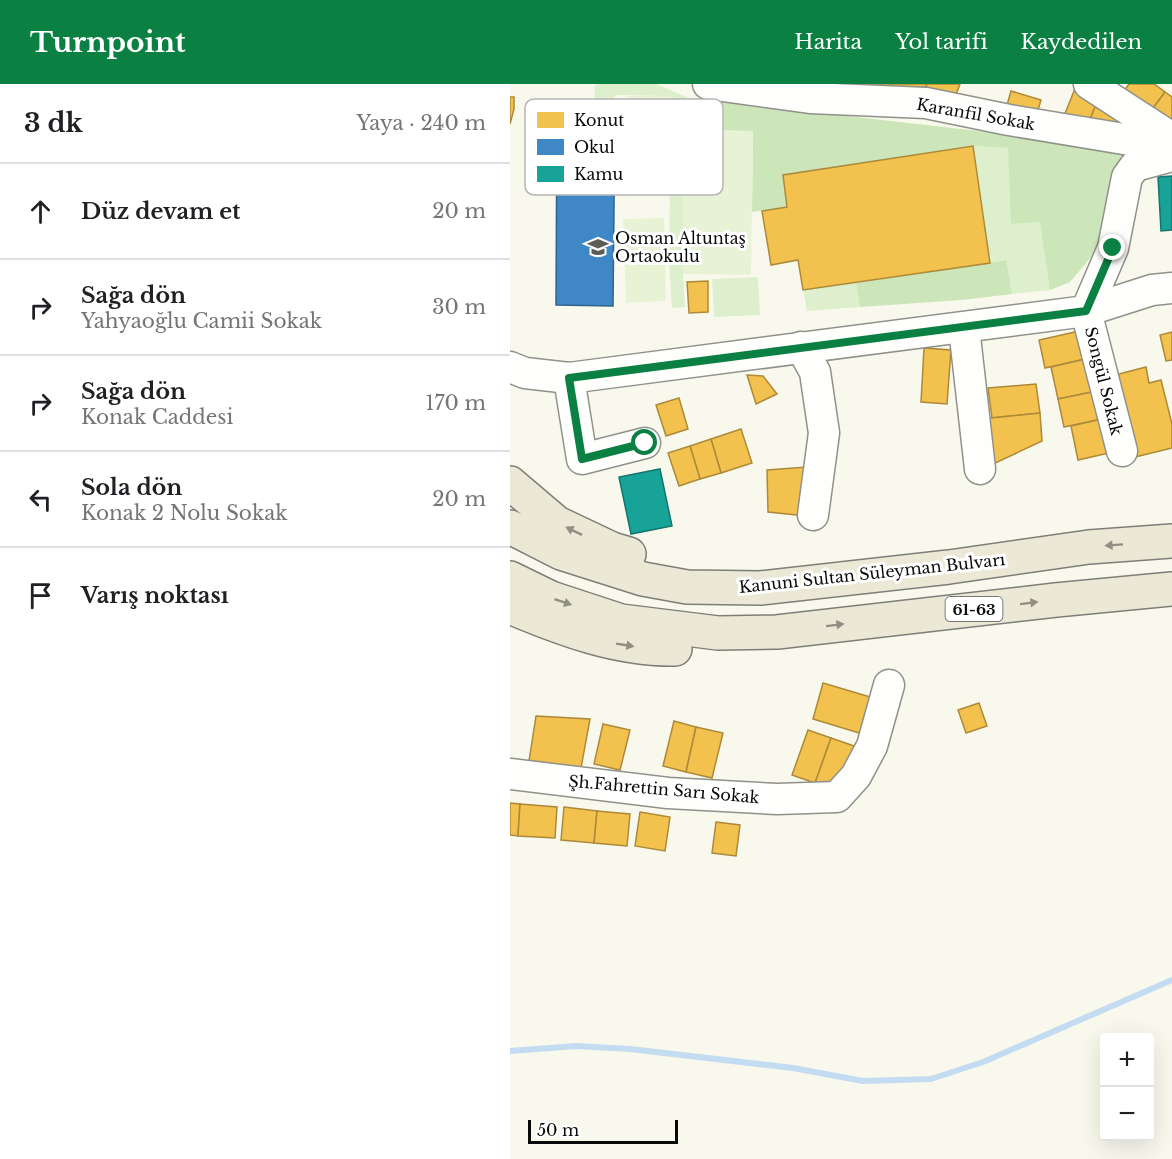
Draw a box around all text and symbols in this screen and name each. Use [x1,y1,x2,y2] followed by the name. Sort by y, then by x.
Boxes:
[30,25,186,60] text: Turnpoint
[794,29,862,55] text: Harita
[895,29,988,55] text: Yol tarifi
[1021,29,1142,55] text: Kaydedilen
[915,94,1037,134] street label: Karanfil Sokak
[525,99,723,195] legend
[24,107,83,139] text: 3 dk
[574,110,624,130] text: Konut
[357,111,486,135] text: Yaya · 240 m
[574,137,615,157] text: Okul
[574,164,623,184] text: Kamu
[24,195,57,228] icon: ahead
[81,198,241,225] text: Düz devam et
[432,199,486,223] text: 20 m
[615,228,746,266] place label: Osman Altuntaş Ortaokulu
[1099,234,1125,260] route end
[586,235,610,259] school or university icon: Osman Altuntaş Ortaokulu
[81,282,186,309] text: Sağa dön
[24,291,57,324] icon: right
[432,295,486,319] text: 30 m
[81,309,322,333] text: Yahyaoğlu Camii Sokak
[1081,325,1127,438] street label: Songül Sokak
[81,378,186,405] text: Sağa dön
[24,387,57,420] icon: right
[426,391,486,415] text: 170 m
[81,405,233,429] text: Konak Caddesi
[631,429,657,455] route start
[81,474,182,501] text: Sola dön
[24,483,57,516] icon: left
[432,487,486,511] text: 20 m
[81,501,288,525] text: Konak 2 Nolu Sokak
[566,526,583,535] one-way arrow
[1104,541,1123,550] one-way arrow
[738,549,1007,597] street label: Kanuni Sultan Süleyman Bulvarı
[24,579,57,612] icon: arrive
[81,582,229,609] text: Varış noktası
[946,597,1002,621] road number: 61-63
[554,598,572,607] one-way arrow
[1019,598,1038,608] one-way arrow
[826,621,845,630] one-way arrow
[616,640,635,649] one-way arrow
[568,771,760,807] street label: Şh.Fahrettin Sarı Sokak
[1100,1033,1154,1141] map controls
[1100,1033,1154,1087] button: +
[1100,1087,1154,1141] button: −
[528,1117,678,1144] scale bar
[537,1120,579,1140] text: 50 m

